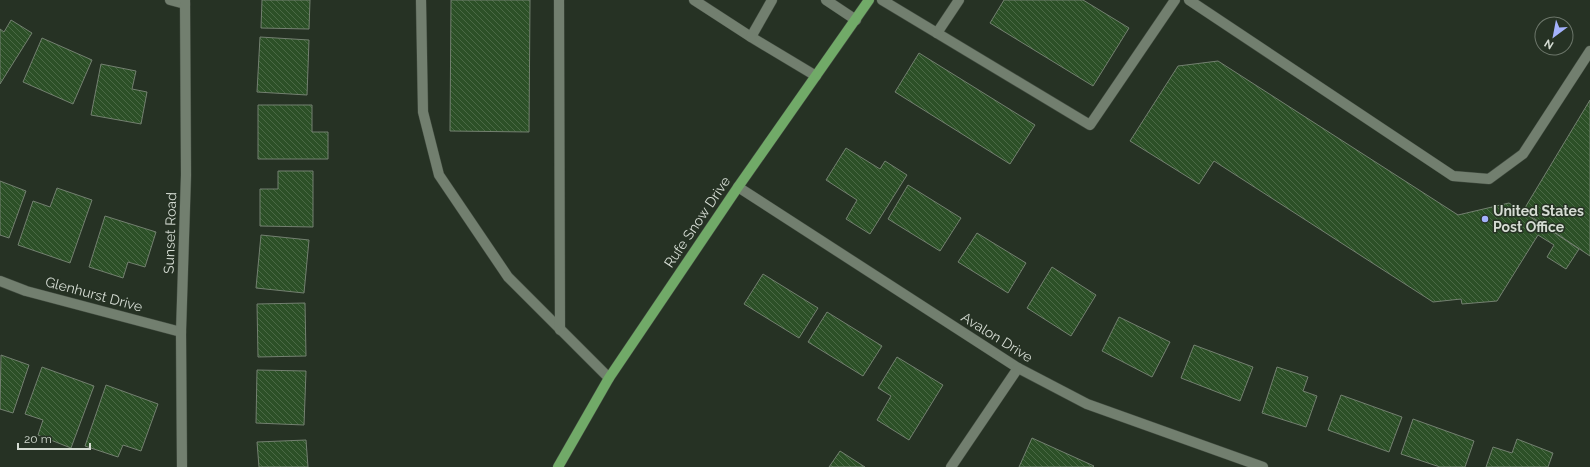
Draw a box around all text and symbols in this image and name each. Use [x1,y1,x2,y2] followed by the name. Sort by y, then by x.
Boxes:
[1534,16,1574,56] north arrow
[1542,36,1556,52] text: N
[661,173,733,271] street label: Rufe Snow Drive
[161,192,179,274] street label: Sunset Road
[1493,203,1584,235] place label: United States Post Office
[1480,214,1490,224] marker: United States Post Office
[44,273,144,315] street label: Glenhurst Drive
[958,309,1036,365] street label: Avalon Drive
[18,425,90,451] scale bar
[24,432,52,446] text: 20 m

